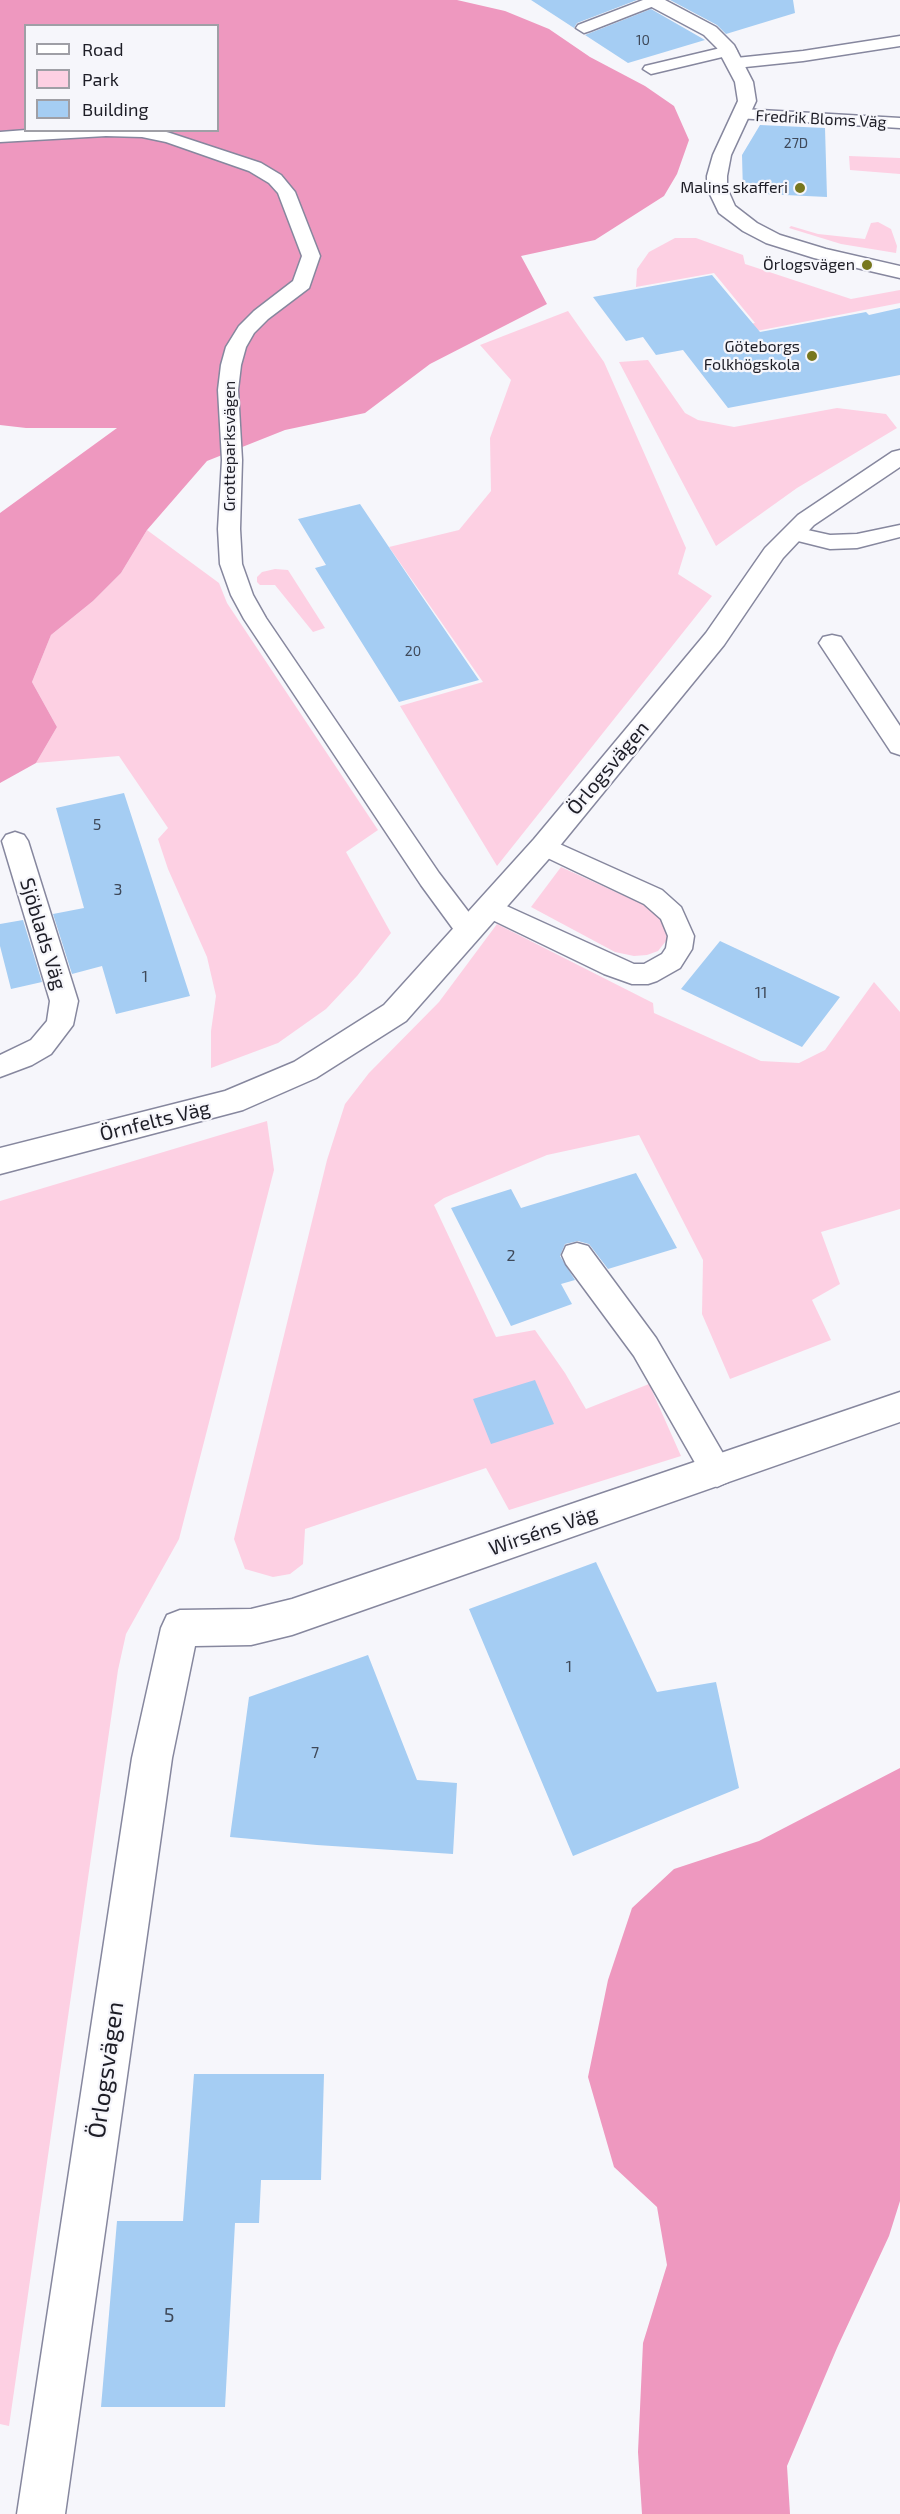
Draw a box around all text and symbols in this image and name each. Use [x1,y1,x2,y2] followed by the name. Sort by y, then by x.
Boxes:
[24,24,219,132] legend
[636,32,650,48] house number: 10
[82,38,123,60] text: Road
[82,68,119,90] text: Park
[82,98,149,120] text: Building
[755,106,887,132] street label: Fredrik Bloms Väg
[784,135,808,151] house number: 27D
[680,178,788,198] place label: Malins skafferi
[793,181,807,195] marker: Malins skafferi
[763,255,855,275] place label: Örlogsvägen
[860,258,874,272] marker: Örlogsvägen
[704,337,800,375] place label: Göteborgs Folkhögskola
[805,349,819,363] marker: Göteborgs Folkhögskola
[220,381,240,511] street label: Grotteparksvägen
[405,643,421,659] house number: 20
[562,716,654,820] street label: Örlogsvägen
[93,815,101,835] house number: 5
[15,875,71,993] street label: Sjöblads Väg
[114,880,122,900] house number: 3
[142,967,148,987] house number: 1
[755,983,767,1003] house number: 11
[97,1096,213,1146] street label: Örnfelts Väg
[507,1246,515,1266] house number: 2
[486,1501,600,1561] street label: Wirséns Väg
[566,1657,572,1677] house number: 1
[311,1743,319,1763] house number: 7
[82,2000,130,2140] street label: Örlogsvägen
[164,2303,174,2327] house number: 5

